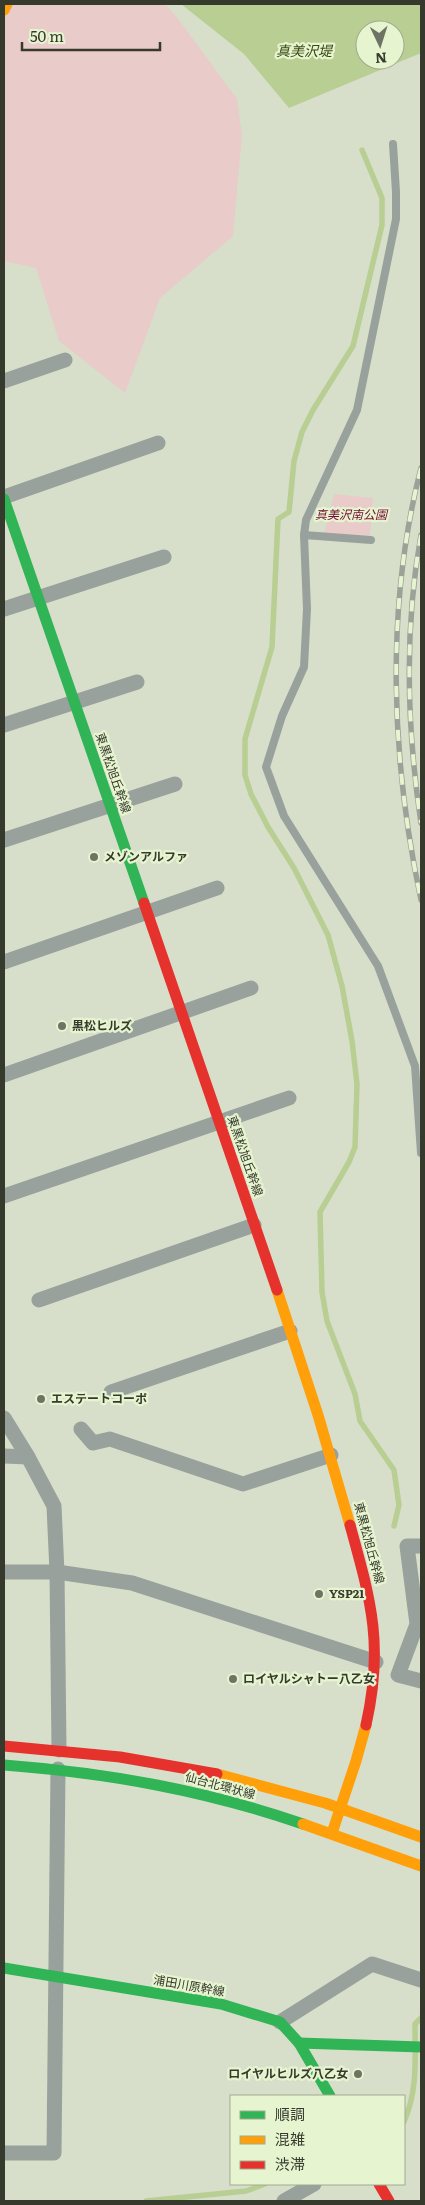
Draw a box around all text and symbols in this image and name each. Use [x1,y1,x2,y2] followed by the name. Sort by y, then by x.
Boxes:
[22,20,160,52] scale bar
[355,20,405,70] north arrow
[30,24,64,47] text: 50 m
[276,40,334,60] water label: 真美沢堤
[374,49,388,69] text: N
[315,505,389,523] park label: 真美沢南公園
[92,730,136,815] street label: 東黒松旭丘幹線
[104,847,188,865] place label: メゾンアルファ
[88,851,100,863] marker: メゾンアルファ
[72,1016,132,1034] place label: 黒松ヒルズ
[56,1020,68,1032] marker: 黒松ヒルズ
[224,1113,268,1198] street label: 東黒松旭丘幹線
[51,1389,147,1407] place label: エステートコーポ
[35,1393,47,1405] marker: エステートコーポ
[350,1500,390,1586] street label: 東黒松旭丘幹線
[329,1584,364,1602] place label: YSP21
[313,1588,325,1600] marker: YSP21
[243,1669,375,1687] place label: ロイヤルシャトー八乙女
[227,1673,239,1685] marker: ロイヤルシャトー八乙女
[183,1767,257,1803] street label: 仙台北環状線
[152,1970,226,2000] street label: 浦田川原幹線
[228,2064,348,2082] place label: ロイヤルヒルズ八乙女
[352,2068,364,2080] marker: ロイヤルヒルズ八乙女
[230,2095,405,2185] legend
[275,2102,305,2125] text: 順調
[275,2127,305,2150] text: 混雑
[275,2152,305,2175] text: 渋滞

